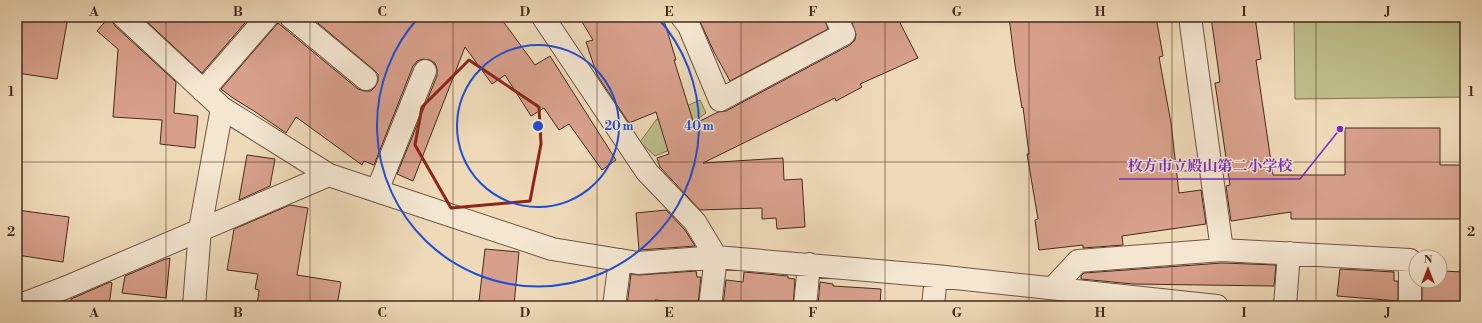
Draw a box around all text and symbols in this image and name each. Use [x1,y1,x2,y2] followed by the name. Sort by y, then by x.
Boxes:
[88,4,99,20] text: A
[233,4,243,20] text: B
[377,4,387,20] text: C
[520,4,530,20] text: D
[664,4,674,20] text: E
[808,4,818,20] text: F
[952,4,963,20] text: G
[1095,4,1106,20] text: H
[1241,4,1247,20] text: I
[1383,4,1391,20] text: J
[8,84,15,100] text: 1
[1468,84,1475,100] text: 1
[531,119,545,133] centre of rings
[604,119,634,134] text: 20 m
[684,119,714,134] text: 40 m
[1119,152,1300,179] callout: 枚方市立殿山第二小学校
[1127,157,1293,176] text: 枚方市立殿山第二小学校
[7,224,15,240] text: 2
[1467,224,1475,240] text: 2
[1408,249,1448,289] north arrow
[1424,253,1433,267] text: N
[88,305,99,321] text: A
[233,305,243,321] text: B
[377,305,387,321] text: C
[520,305,530,321] text: D
[664,305,674,321] text: E
[808,305,818,321] text: F
[952,305,963,321] text: G
[1095,305,1106,321] text: H
[1241,305,1247,321] text: I
[1383,305,1391,321] text: J

